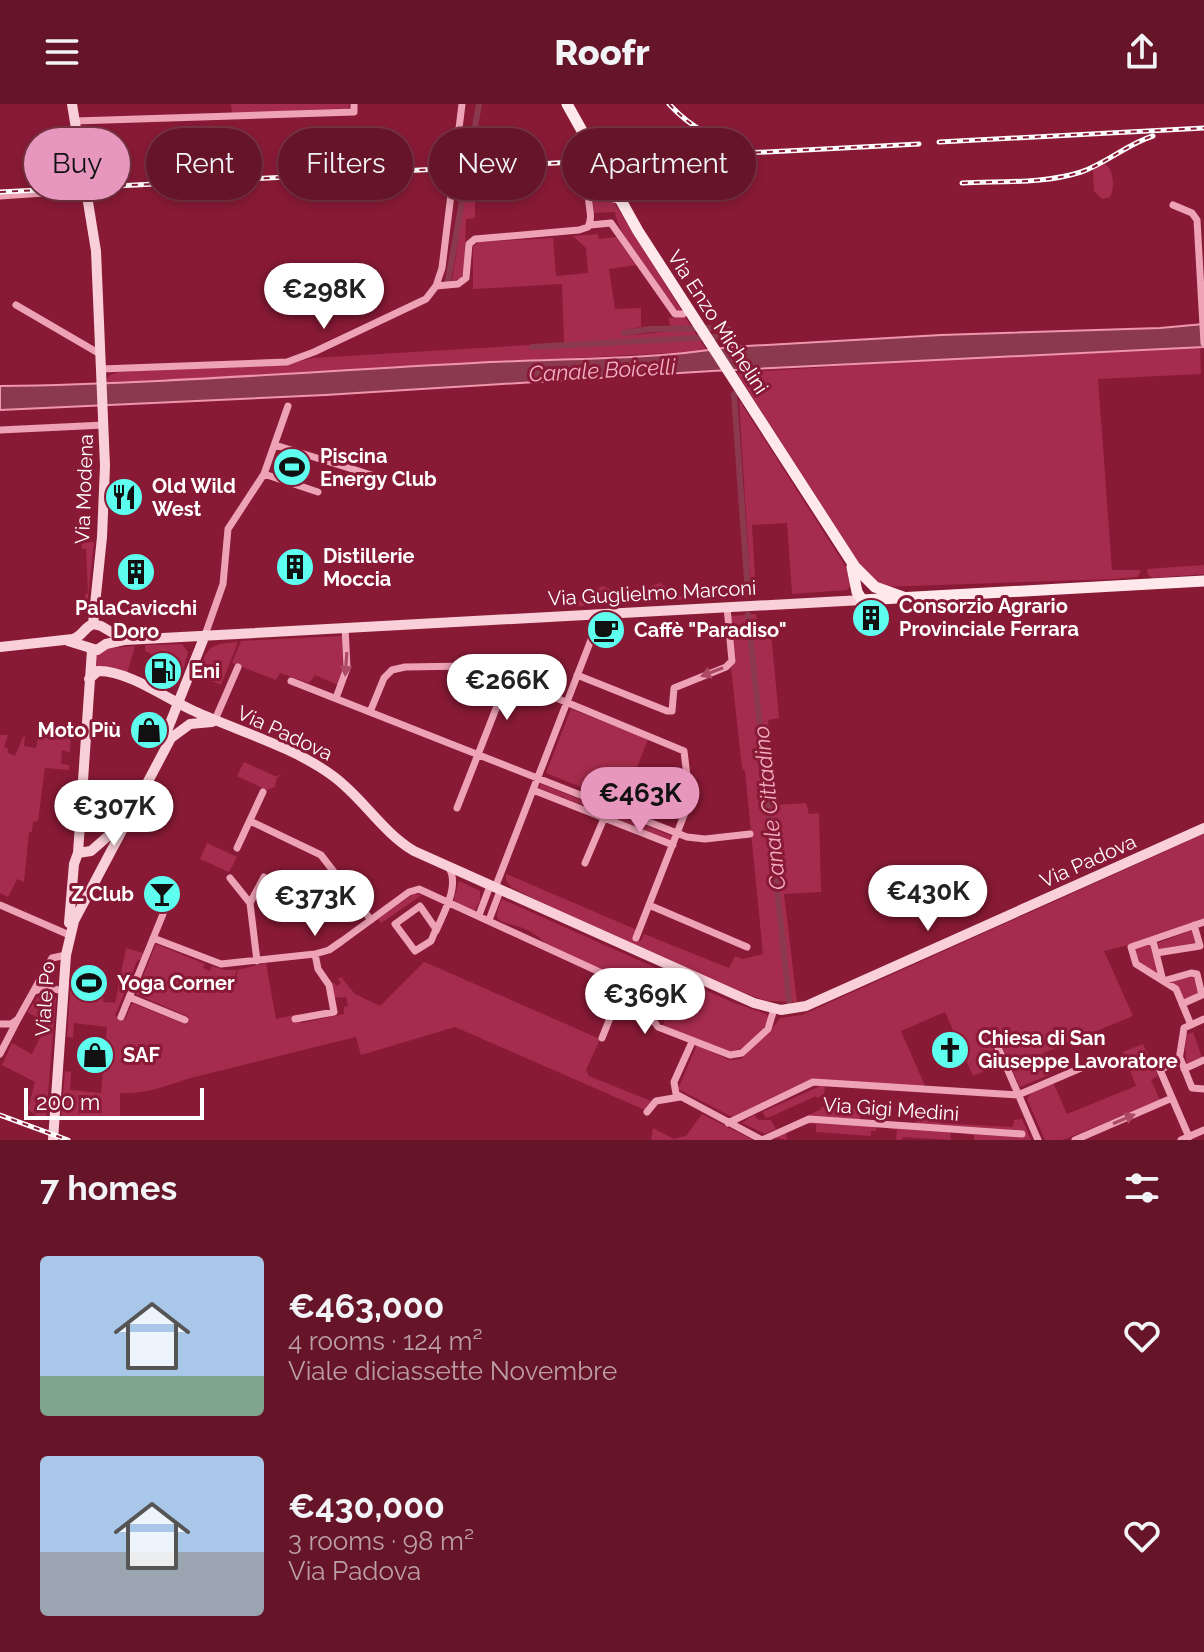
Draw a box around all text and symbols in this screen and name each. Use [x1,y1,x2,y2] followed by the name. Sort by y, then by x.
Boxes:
[40,30,84,74] icon: menu
[1120,30,1164,74] icon: share
[554,31,650,73] text: Roofr
[24,128,130,200] chip: Buy
[146,128,262,200] chip: Rent
[278,128,413,200] chip: Filters
[429,128,546,200] chip: New
[562,128,756,200] chip: Apartment
[663,246,773,398] street label: Via Enzo Michelini
[268,263,380,331] pin: €298K
[282,274,366,304] text: €298K
[528,353,677,387] water label: Canale Boicelli
[70,434,98,544] street label: Via Modena
[320,444,437,491] place label: Piscina Energy Club
[271,446,313,488] sports icon: Piscina Energy Club
[152,474,236,521] place label: Old Wild West
[103,476,145,518] restaurant icon: Old Wild West
[323,544,414,591] place label: Distillerie Moccia
[274,546,316,588] building icon: Distillerie Moccia
[115,551,157,593] building icon: PalaCavicchi Doro
[547,576,757,610] street label: Via Guglielmo Marconi
[899,594,1079,641] place label: Consorzio Agrario Provinciale Ferrara
[75,596,197,643] place label: PalaCavicchi Doro
[850,597,892,639] building icon: Consorzio Agrario Provinciale Ferrara
[585,609,627,651] cafe icon: Caffè "Paradiso"
[634,618,787,642] place label: Caffè "Paradiso"
[142,650,184,692] fuel station icon: Eni
[339,652,352,677] one-way arrow
[451,654,563,722] pin: €266K
[191,659,220,683] place label: Eni
[465,665,549,695] text: €266K
[700,666,724,679] one-way arrow
[234,700,336,766] street label: Via Padova
[128,709,170,751] shop icon: Moto Più
[38,718,121,742] place label: Moto Più
[747,725,791,891] water label: Canale Cittadino
[584,767,696,835] pin: €463K
[598,778,682,808] text: €463K
[58,780,170,848] pin: €307K
[72,791,156,821] text: €307K
[1036,829,1140,893] street label: Via Padova
[872,865,984,933] pin: €430K
[259,870,371,938] pin: €373K
[141,873,183,915] bar icon: Z Club
[886,876,970,906] text: €430K
[274,881,356,911] text: €373K
[72,882,134,906] place label: Z Club
[30,961,60,1037] street label: Viale Po
[68,962,110,1004] sports icon: Yoga Corner
[589,968,701,1036] pin: €369K
[117,971,235,995] place label: Yoga Corner
[603,979,687,1009] text: €369K
[978,1026,1178,1073] place label: Chiesa di San Giuseppe Lavoratore
[929,1029,971,1071] church icon: Chiesa di San Giuseppe Lavoratore
[74,1034,116,1076] shop icon: SAF
[123,1043,160,1067] place label: SAF
[24,1084,204,1120] scale bar
[36,1089,100,1115] text: 200 m
[822,1092,960,1126] street label: Via Gigi Medini
[1112,1112,1135,1125] one-way arrow
[1120,1166,1164,1210] icon: filters
[40,1168,177,1208] text: 7 homes
[288,1286,445,1326] text: €463,000
[104,1288,200,1384] icon: home
[1120,1314,1164,1358] icon: heart
[288,1326,483,1356] text: 4 rooms · 124 m²
[288,1356,617,1386] text: Viale diciassette Novembre
[288,1486,445,1526] text: €430,000
[104,1488,200,1584] icon: home
[1120,1514,1164,1558] icon: heart
[288,1526,474,1556] text: 3 rooms · 98 m²
[288,1556,421,1586] text: Via Padova

